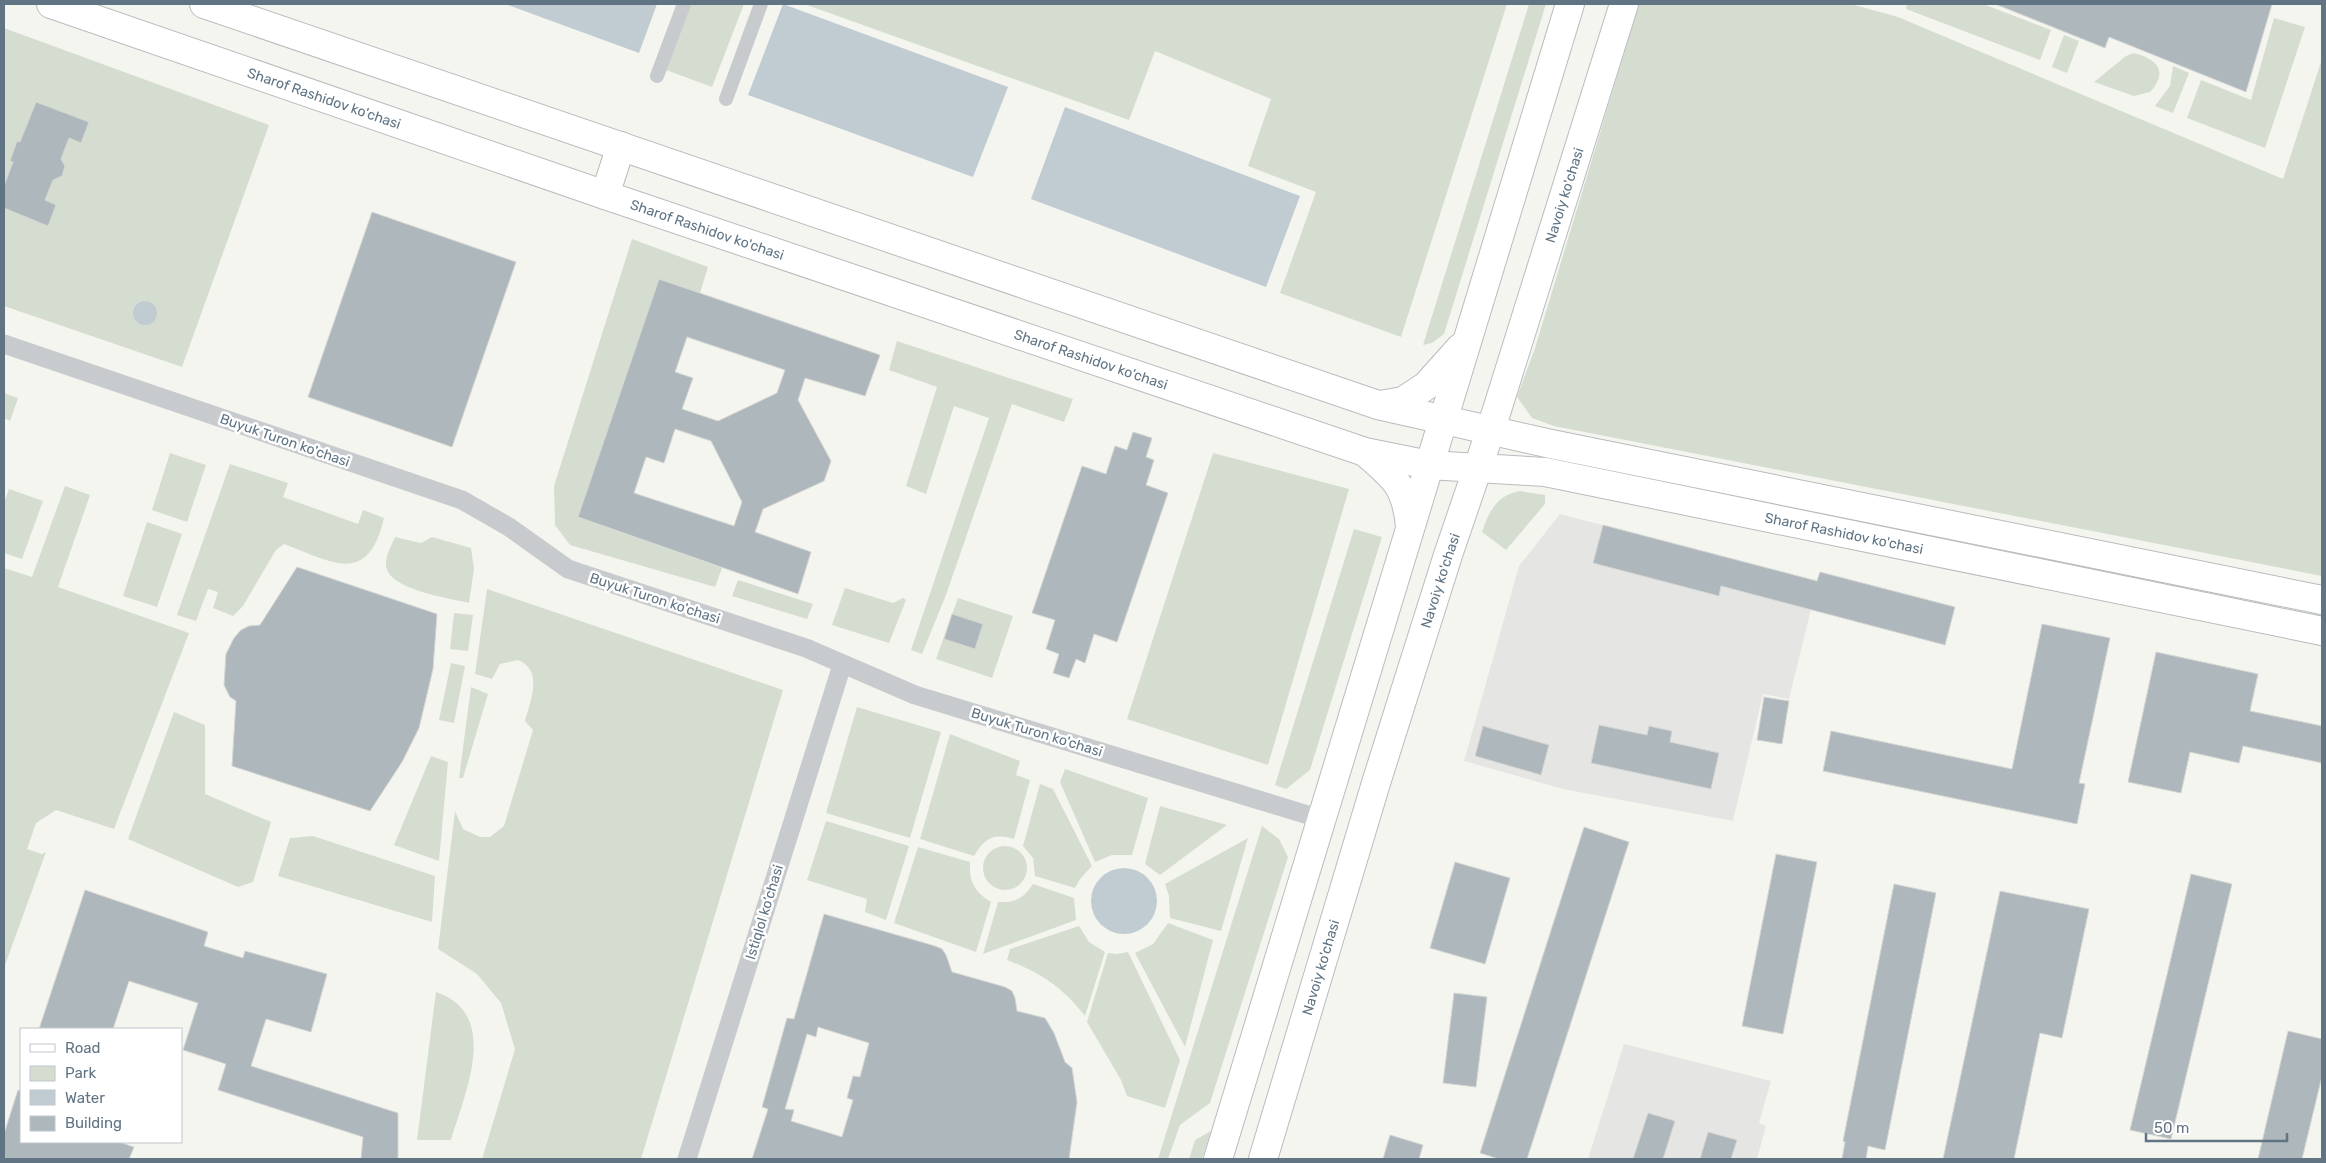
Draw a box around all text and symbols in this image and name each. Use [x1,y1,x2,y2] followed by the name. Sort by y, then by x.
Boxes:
[245,64,403,133] street label: Sharof Rashidov ko'chasi
[1542,146,1588,245] street label: Navoiy ko'chasi
[628,196,786,264] street label: Sharof Rashidov ko'chasi
[1012,326,1170,394] street label: Sharof Rashidov ko'chasi
[218,410,352,471] street label: Buyuk Turon ko'chasi
[1763,509,1925,558] street label: Sharof Rashidov ko'chasi
[1417,531,1464,630] street label: Navoiy ko'chasi
[587,569,722,628] street label: Buyuk Turon ko'chasi
[969,704,1105,761] street label: Buyuk Turon ko'chasi
[742,863,787,962] street label: Istiqlol ko‘chasi
[1299,918,1343,1017] street label: Navoiy ko'chasi
[20,1028,182,1143] legend
[65,1039,101,1057] text: Road
[65,1064,96,1082] text: Park
[65,1089,105,1107] text: Water
[2146,1110,2287,1142] scale bar
[65,1114,122,1132] text: Building
[2154,1119,2189,1137] text: 50 m

